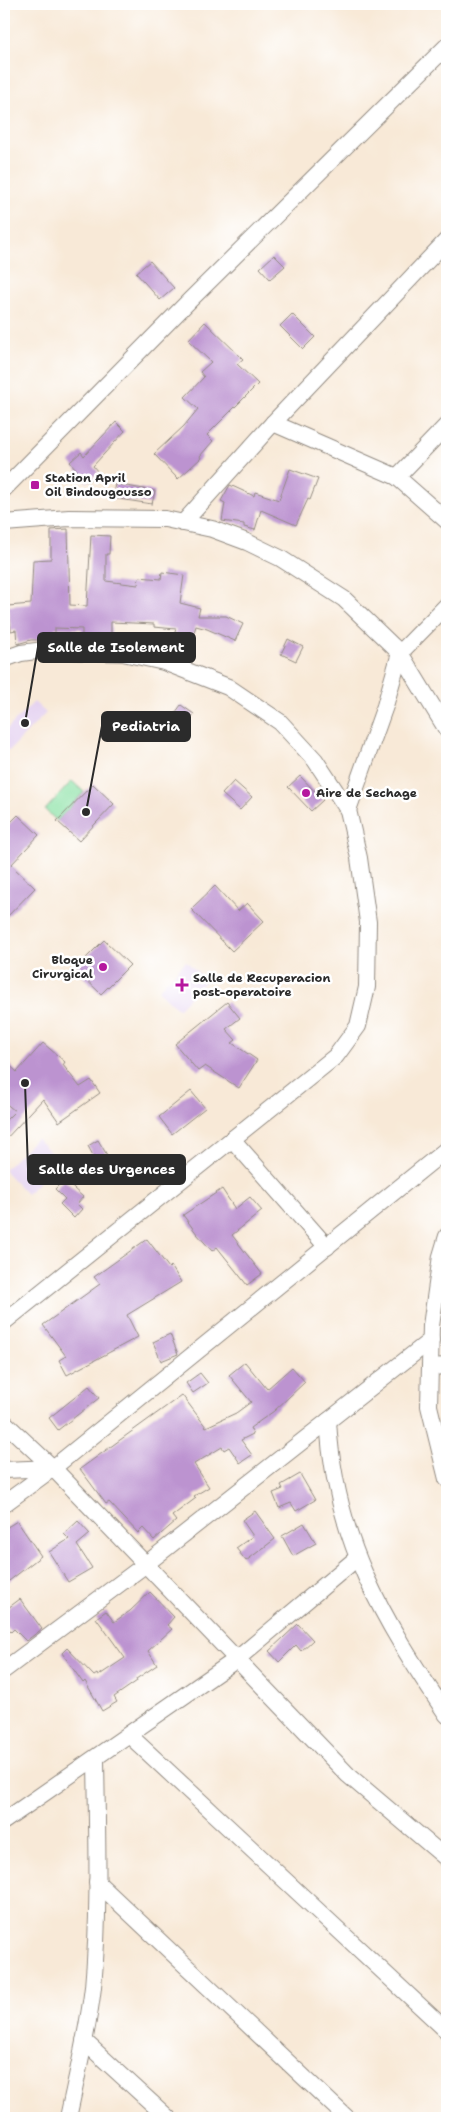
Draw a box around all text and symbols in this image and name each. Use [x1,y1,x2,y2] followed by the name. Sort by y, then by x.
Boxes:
[45,470,152,500] place label: Station April Oil Bindougousso
[29,479,41,491] marker: Station April Oil Bindougousso
[38,633,195,662] callout: Salle de Isolement
[47,638,185,656] text: Salle de Isolement
[102,712,190,741] callout: Pediatria
[112,717,180,735] text: Pediatria
[316,785,417,801] place label: Aire de Sechage
[300,787,312,799] marker: Aire de Sechage
[32,952,93,982] place label: Bloque Cirurgical
[97,961,109,973] marker: Bloque Cirurgical
[193,970,330,1000] place label: Salle de Recuperacion post-operatoire
[175,978,189,992] marker: Salle de Recuperacion post-operatoire
[28,1155,185,1184] callout: Salle des Urgences
[39,1160,175,1178] text: Salle des Urgences

